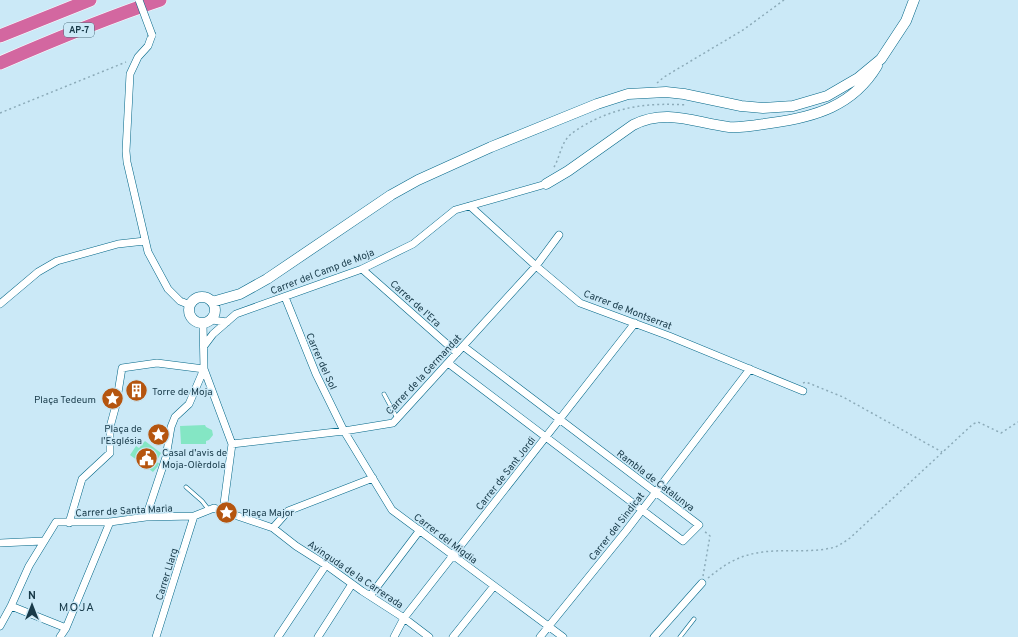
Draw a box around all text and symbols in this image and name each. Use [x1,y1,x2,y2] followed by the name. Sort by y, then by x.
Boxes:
[64,23,94,37] road number: AP-7
[269,247,376,298] street label: Carrer del Camp de Moja
[387,278,443,330] street label: Carrer de l'Era
[581,288,674,333] street label: Carrer de Montserrat
[302,331,339,392] street label: Carrer del Sol
[384,332,465,418] street label: Carrer de la Germandat
[124,378,150,404] building icon: Torre de Moja
[99,386,125,412] place icon: Plaça Tedeum
[152,386,212,399] place label: Torre de Moja
[34,394,96,407] place label: Plaça Tedeum
[145,421,171,447] place icon: Plaça de l'Església
[101,423,142,448] place label: Plaça de l'Església
[473,434,539,513] street label: Carrer de Sant Jordi
[133,445,159,471] public building icon: Casal d'avis de Moja-Olèrdola
[162,447,227,472] place label: Casal d'avis de Moja-Olèrdola
[613,448,697,515] street label: Rambla de Catalunya
[586,490,648,564] street label: Carrer del Sindicat
[213,499,239,525] place icon: Plaça Major
[75,502,173,521] street label: Carrer de Santa Maria
[242,507,294,520] place label: Plaça Major
[411,511,480,567] street label: Carrer del Migdia
[305,538,405,612] street label: Avinguda de la Carrerada
[153,547,182,602] street label: Carrer Llarg
[12,585,52,625] north arrow
[28,589,36,603] text: N
[59,600,95,616] district label: MOJA

